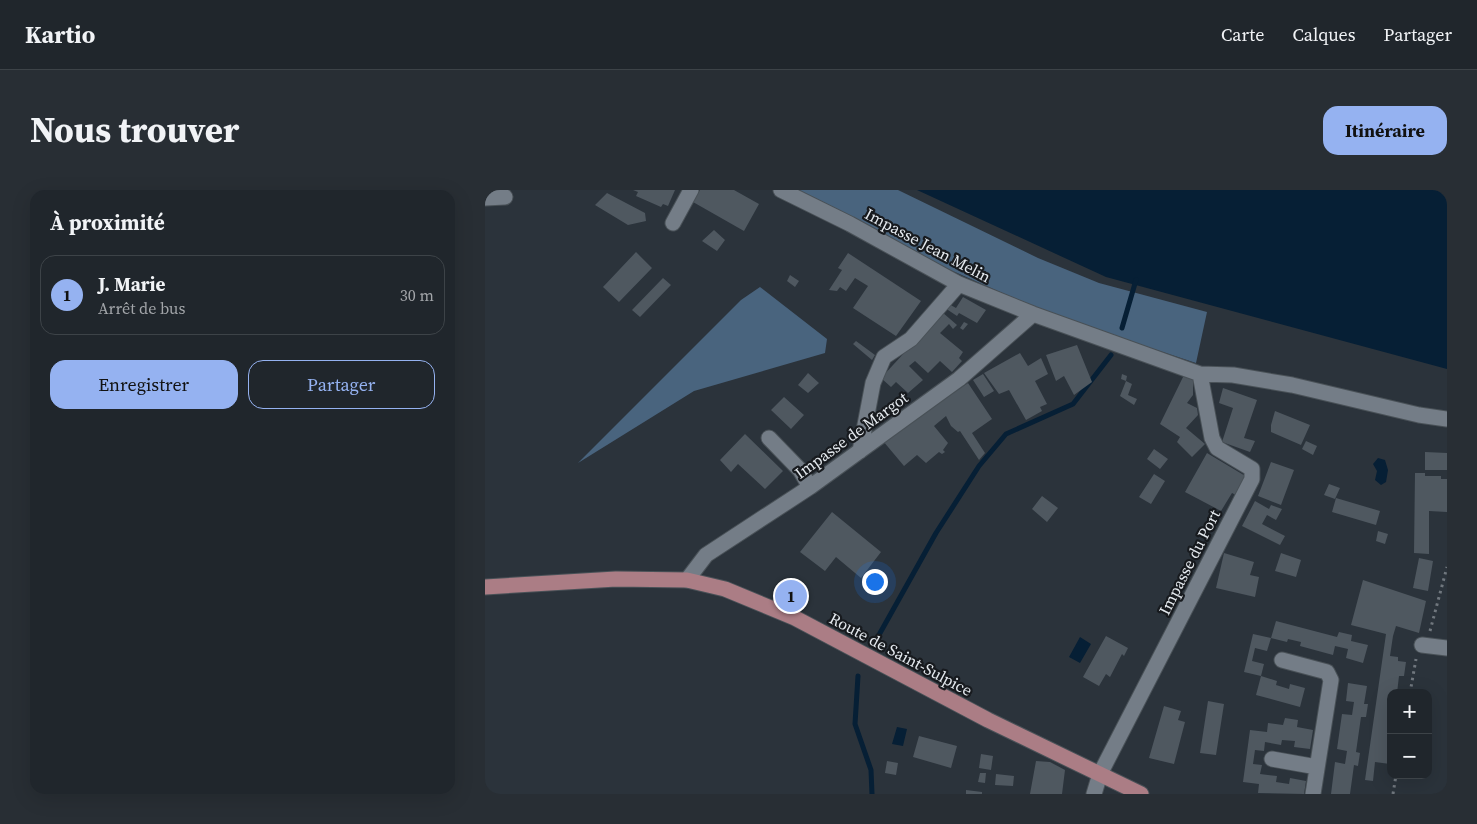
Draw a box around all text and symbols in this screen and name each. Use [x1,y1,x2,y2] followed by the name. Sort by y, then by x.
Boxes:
[25,18,95,51] text: Kartio
[1221,22,1264,47] text: Carte
[1292,22,1356,47] text: Calques
[1384,22,1452,47] text: Partager
[30,106,239,154] text: Nous trouver
[1323,106,1447,155] button: Itinéraire
[861,202,995,288] street label: Impasse Jean Melin
[50,208,165,237] text: À proximité
[98,271,166,297] text: J. Marie
[63,284,71,306] text: 1
[400,284,434,306] text: 30 m
[98,297,185,319] text: Arrêt de bus
[50,360,238,409] button: Enregistrer
[248,360,435,409] button: Partager
[790,386,913,484] street label: Impasse de Margot
[1153,505,1225,618] street label: Impasse du Port
[862,569,888,595] your location
[775,577,807,615] pin: 1
[826,607,976,701] street label: Route de Saint-Sulpice
[1387,689,1432,779] map controls
[1387,689,1432,734] button: +
[1387,734,1432,779] button: −

